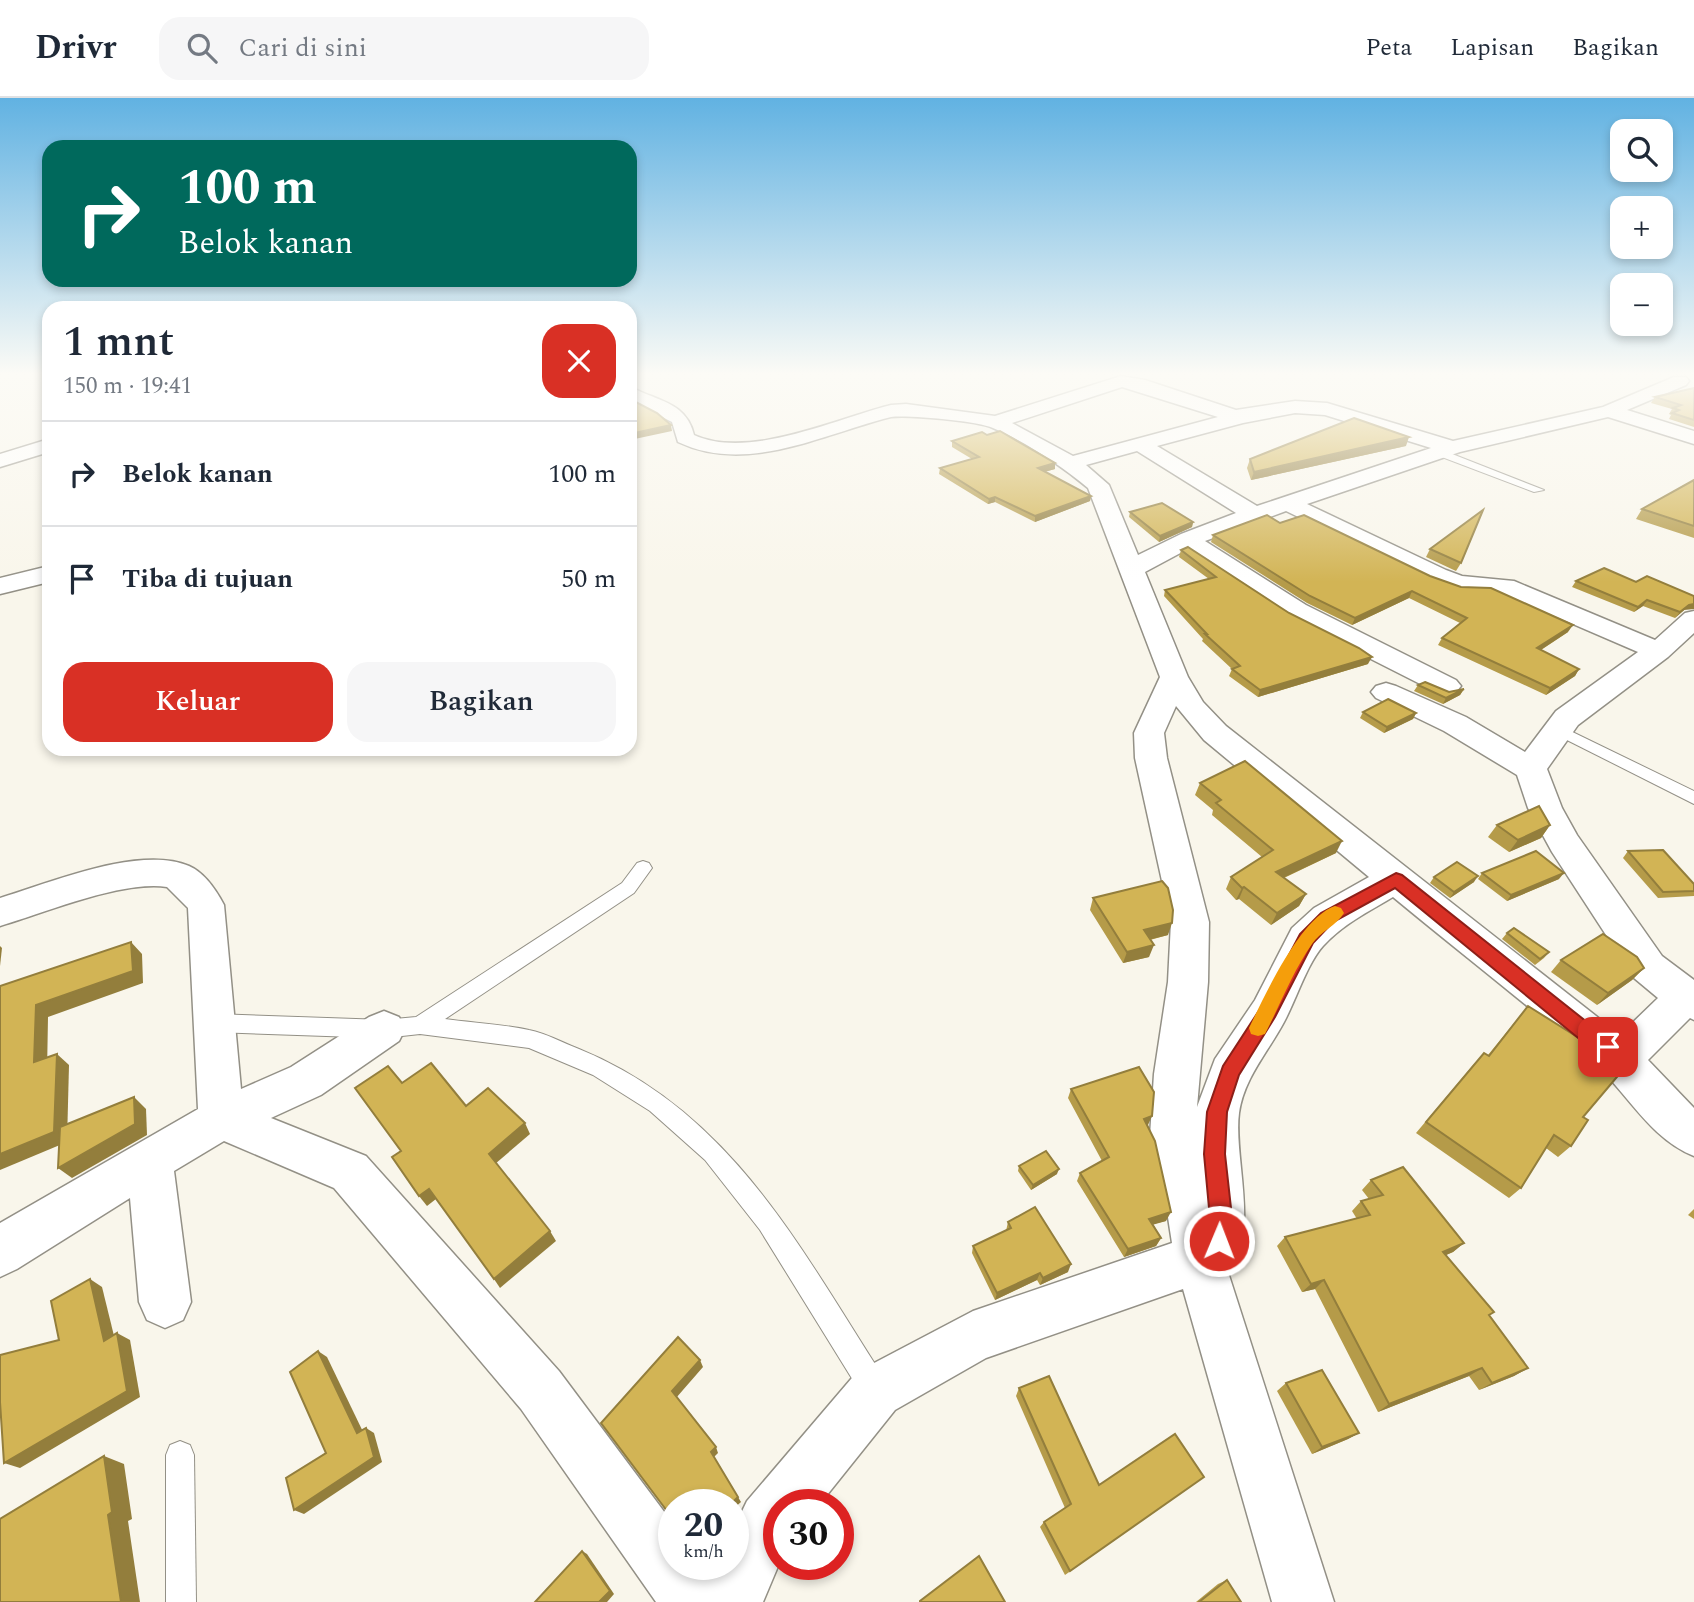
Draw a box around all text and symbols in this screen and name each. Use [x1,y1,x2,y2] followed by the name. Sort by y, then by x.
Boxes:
[159,17,649,80] search box
[35,23,117,73] text: Drivr
[239,28,367,68] text: Cari di sini
[183,29,221,67] icon: search
[1365,30,1412,66] text: Peta
[1450,30,1534,66] text: Lapisan
[1572,30,1659,66] text: Bagikan
[1610,119,1673,336] map controls
[1610,119,1673,182] button: search
[178,151,317,226] text: 100 m
[63,168,154,259] icon: right
[1610,196,1673,259] button: +
[178,219,353,268] text: Belok kanan
[1610,273,1673,336] button: −
[63,311,174,374] text: 1 mnt
[542,324,616,398] button: close
[63,369,192,404] text: 150 m · 19:41
[122,454,273,494] text: Belok kanan
[548,454,616,494] text: 100 m
[63,455,101,493] icon: right
[122,559,293,599] text: Tiba di tujuan
[561,559,616,599] text: 50 m
[63,560,101,598] icon: arrive
[63,662,333,742] button: Keluar
[347,662,616,742] button: Bagikan
[1578,1017,1638,1077] pin
[1589,1028,1627,1066] icon: arrive
[1182,1204,1256,1278] position arrow
[763,1489,854,1580] speed limit sign: 30
[684,1499,723,1552] text: 20
[683,1538,724,1565] text: km/h

